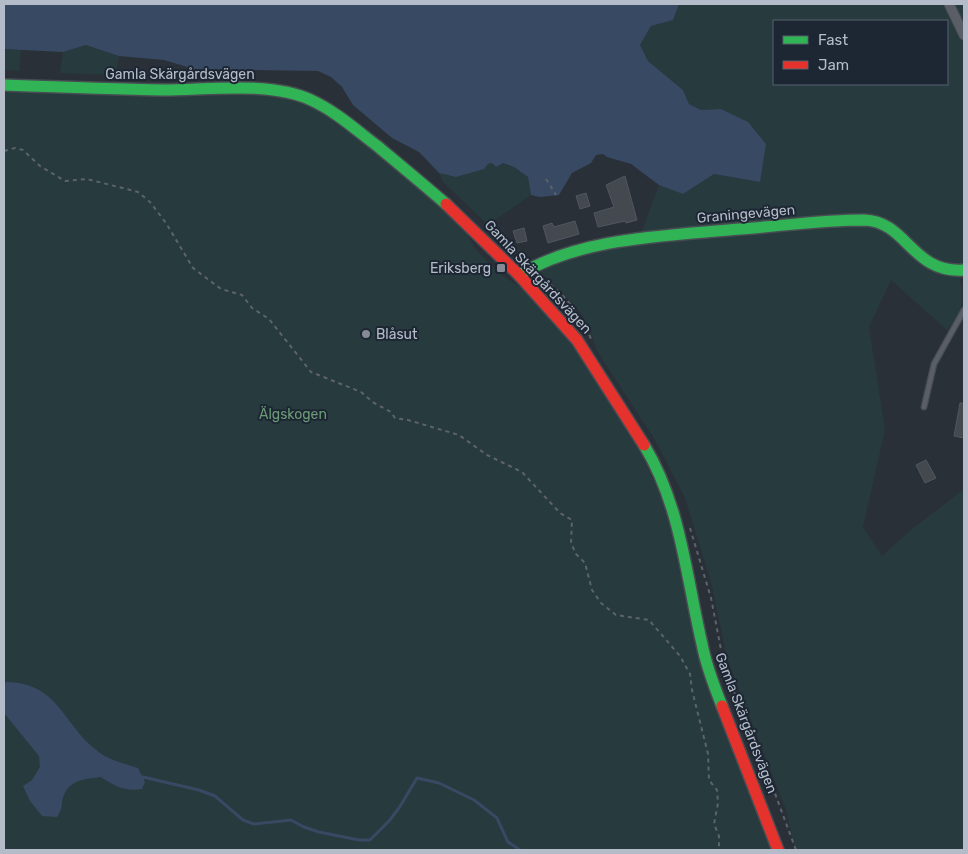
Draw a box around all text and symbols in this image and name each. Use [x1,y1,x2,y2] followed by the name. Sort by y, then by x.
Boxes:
[773,20,948,85] legend
[818,31,848,49] text: Fast
[818,56,849,74] text: Jam
[105,66,255,83] street label: Gamla Skärgårdsvägen
[696,201,796,227] street label: Graningevägen
[481,217,595,337] street label: Gamla Skärgårdsvägen
[430,260,491,277] place label: Eriksberg
[495,262,507,274] marker: Eriksberg
[376,326,418,343] place label: Blåsut
[360,328,372,340] marker: Blåsut
[259,406,327,423] park label: Älgskogen
[711,650,781,796] street label: Gamla Skärgårdsvägen

